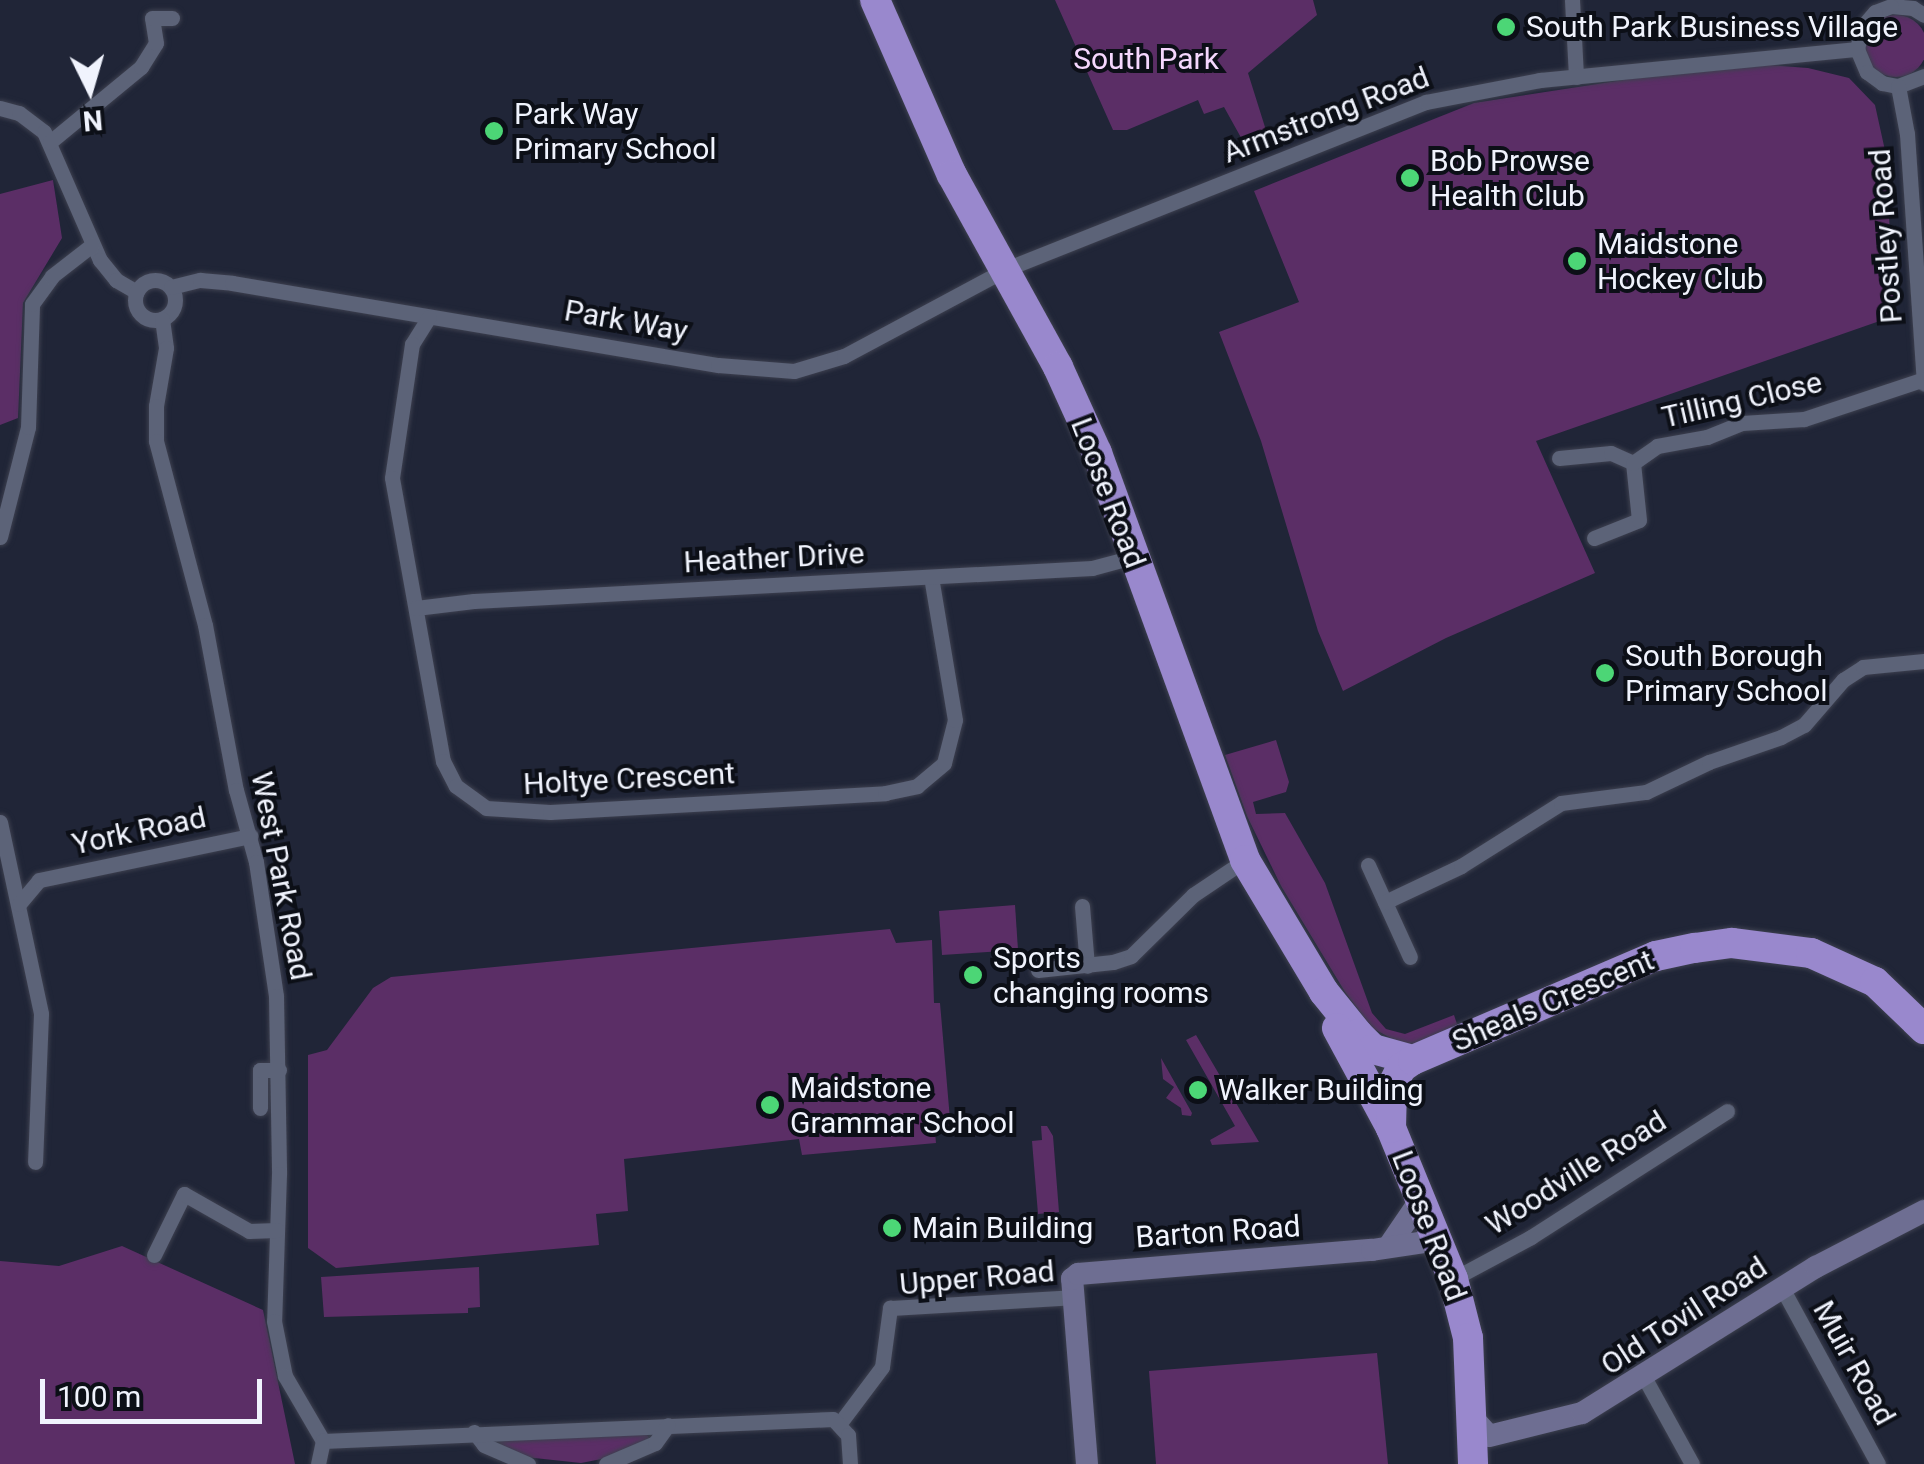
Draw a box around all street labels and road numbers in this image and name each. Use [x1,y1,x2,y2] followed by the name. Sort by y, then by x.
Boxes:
[1218,59,1434,171] street label: Armstrong Road
[1862,148,1910,324] street label: Postley Road
[562,292,690,350] street label: Park Way
[1658,364,1826,436] street label: Tilling Close
[1063,413,1153,573] street label: Loose Road
[683,535,865,581] street label: Heather Drive
[522,755,736,803] street label: Holtye Crescent
[243,769,319,983] street label: West Park Road
[69,799,209,863] street label: York Road
[1447,942,1659,1060] street label: Sheals Crescent
[1479,1103,1673,1243] street label: Woodville Road
[1384,1146,1474,1306] street label: Loose Road
[1134,1208,1302,1256] street label: Barton Road
[1594,1249,1774,1383] street label: Old Tovil Road
[898,1253,1056,1303] street label: Upper Road
[1805,1295,1903,1431] street label: Muir Road

